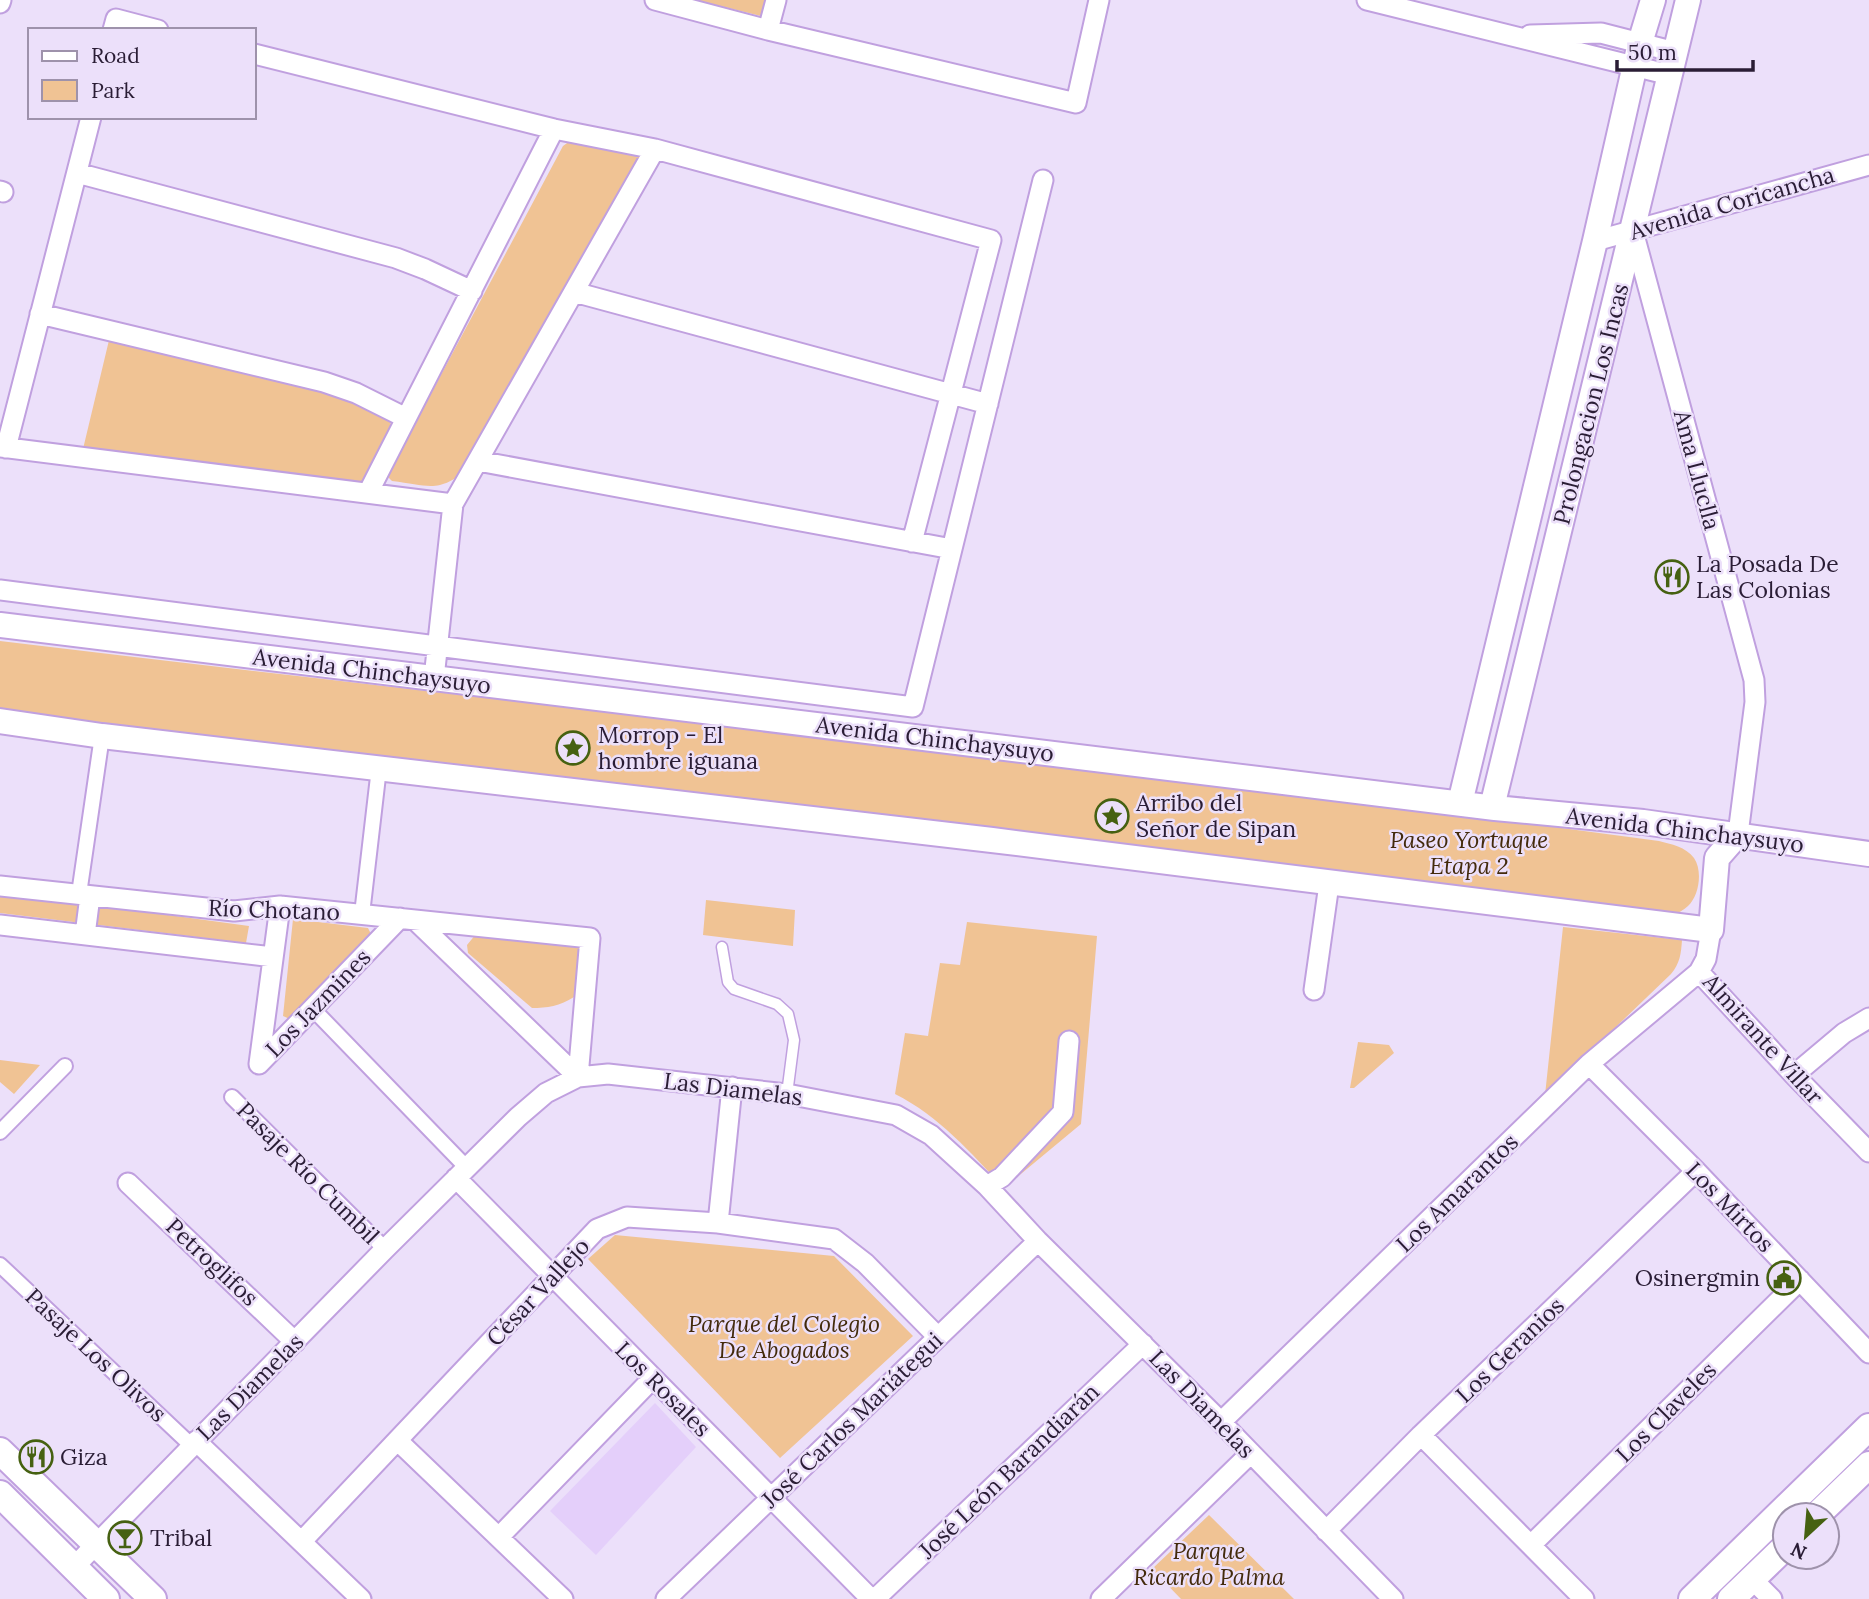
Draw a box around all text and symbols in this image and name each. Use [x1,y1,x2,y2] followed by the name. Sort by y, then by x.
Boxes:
[28,28,256,119] legend
[1617,28,1754,72] scale bar
[1628,39,1677,66] text: 50 m
[91,42,140,69] text: Road
[91,77,135,104] text: Park
[1625,159,1838,246] street label: Avenida Coricancha
[1547,280,1634,527] street label: Prolongacion Los Incas
[1667,406,1727,533] street label: Ama Lluclla
[1696,549,1839,604] place label: La Posada De Las Colonias
[1653,558,1691,596] restaurant icon: La Posada De Las Colonias
[250,641,493,700] street label: Avenida Chinchaysuyo
[813,709,1056,768] street label: Avenida Chinchaysuyo
[598,720,758,775] place label: Morrop - El hombre iguana
[554,729,592,767] place icon: Morrop - El hombre iguana
[1135,788,1296,843] place label: Arribo del Señor de Sipan
[1093,797,1131,835] place icon: Arribo del Señor de Sipan
[1563,800,1806,859] street label: Avenida Chinchaysuyo
[1390,825,1548,880] park label: Paseo Yortuque Etapa 2
[208,893,340,926] street label: Río Chotano
[259,942,376,1063] street label: Los Jazmines
[1696,967,1830,1110] street label: Almirante Villar
[662,1066,804,1111] street label: Las Diamelas
[231,1095,386,1250] street label: Pasaje Río Cumbil
[1389,1127,1524,1258] street label: Los Amarantos
[1680,1156,1780,1258] street label: Los Mirtos
[160,1212,265,1312] street label: Petroglifos
[480,1231,595,1352] street label: César Vallejo
[1765,1259,1803,1297] public building icon: Osinergmin
[1635,1263,1760,1292] place label: Osinergmin
[20,1282,173,1428] street label: Pasaje Los Olivos
[1449,1291,1570,1409] street label: Los Geranios
[688,1309,880,1364] park label: Parque del Colegio De Abogados
[754,1326,948,1514] street label: José Carlos Mariátegui
[190,1327,309,1446] street label: Las Diamelas
[610,1335,717,1442] street label: Los Rosales
[1143,1343,1261,1464] street label: Las Diamelas
[1609,1355,1722,1468] street label: Los Claveles
[912,1377,1105,1565] street label: José León Barandiarán
[17,1438,55,1476] restaurant icon: Giza
[60,1442,108,1471] place label: Giza
[1771,1501,1841,1571] north arrow
[106,1519,144,1557] bar icon: Tribal
[150,1523,212,1552] place label: Tribal
[1133,1536,1285,1591] park label: Parque Ricardo Palma
[1786,1537,1810,1565] text: N

